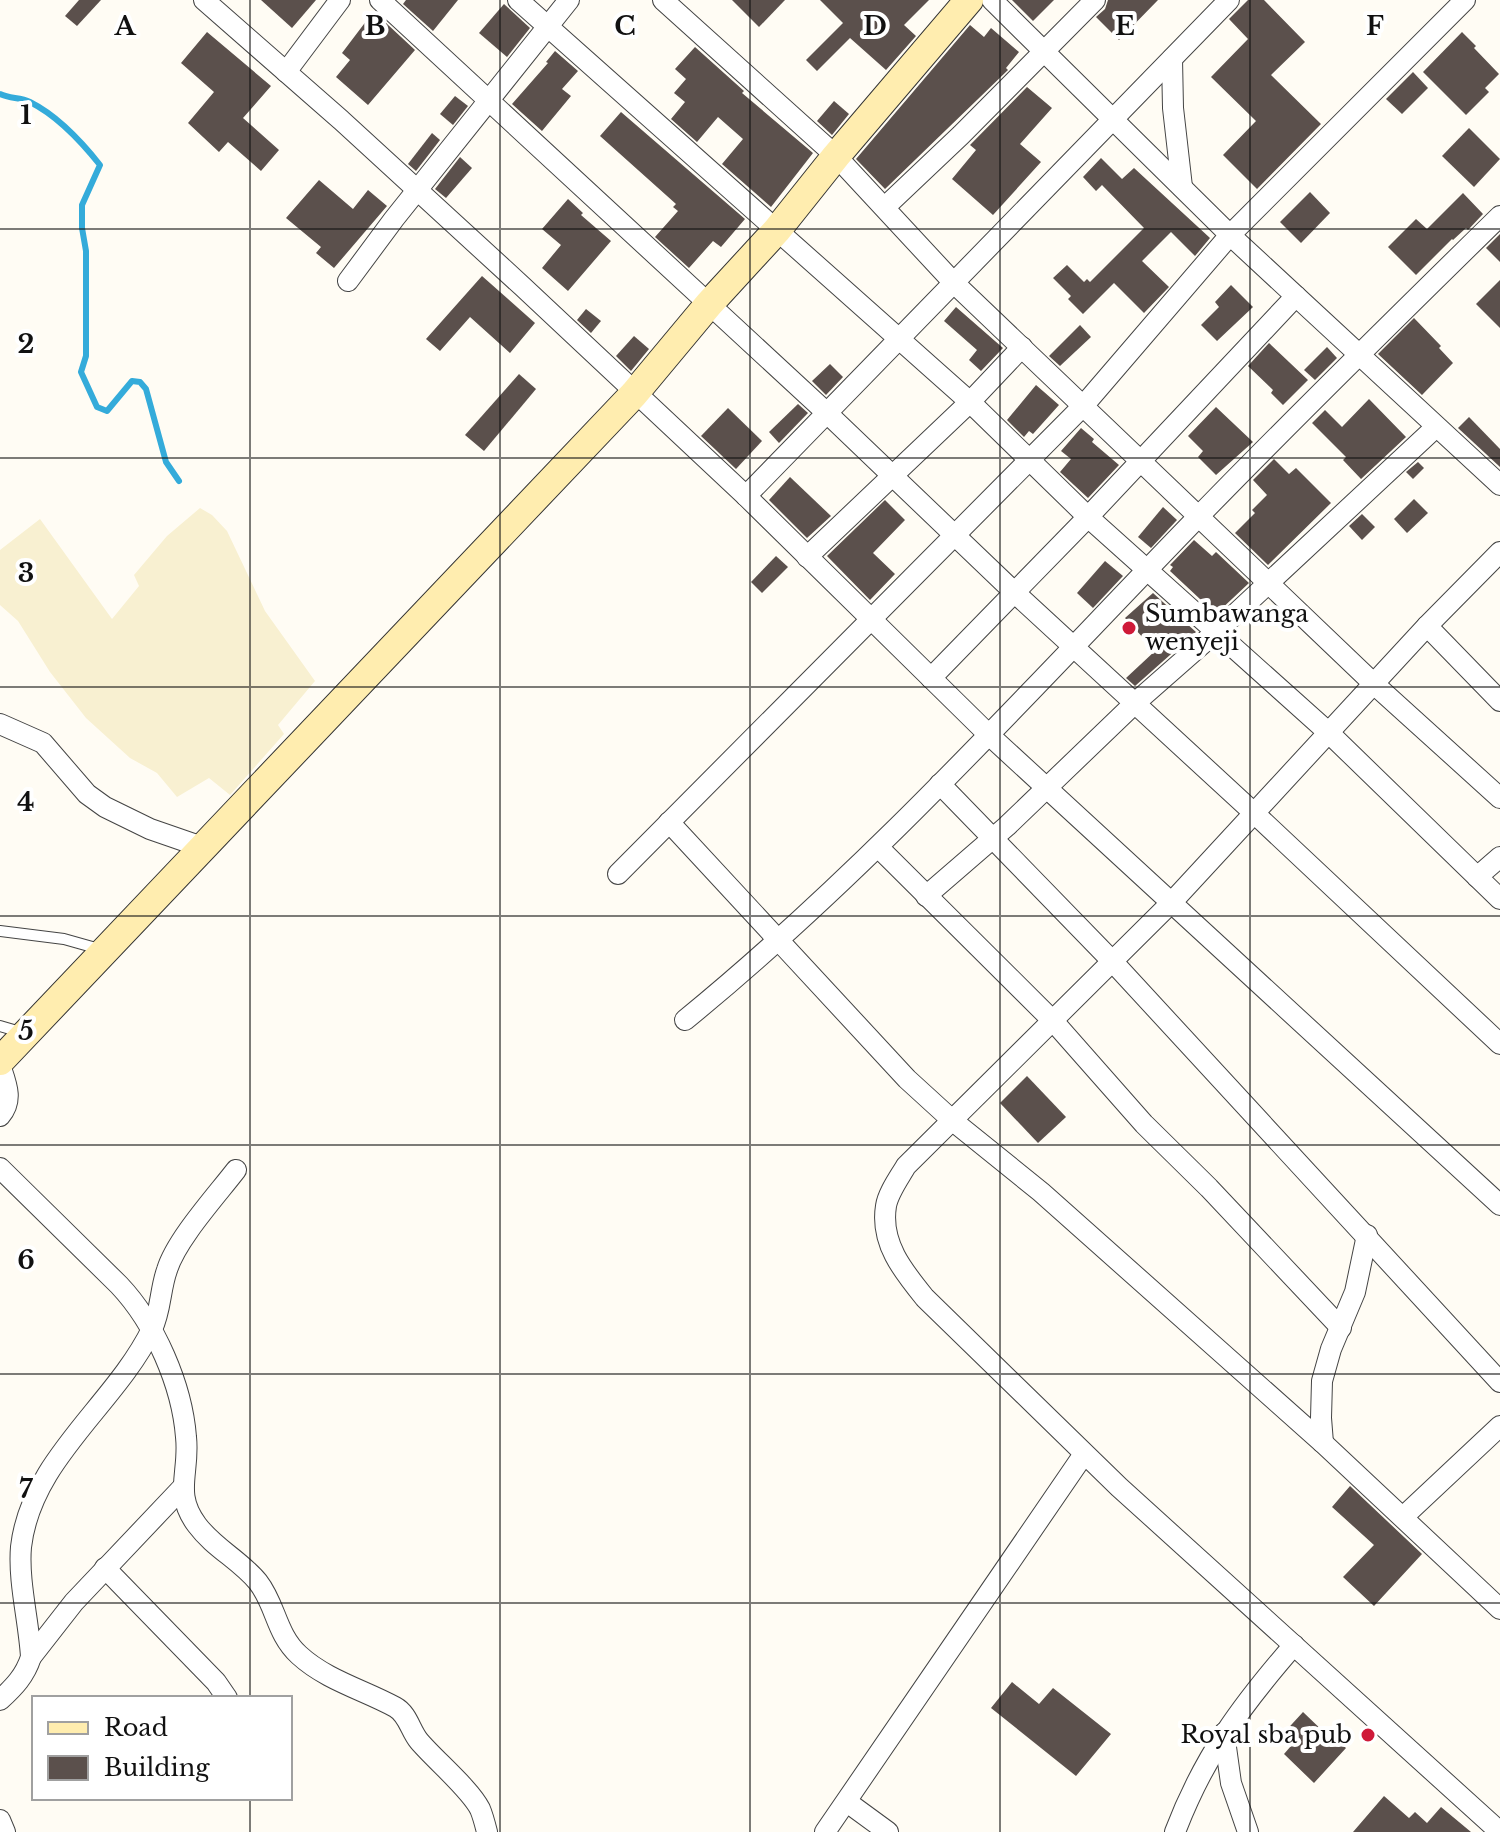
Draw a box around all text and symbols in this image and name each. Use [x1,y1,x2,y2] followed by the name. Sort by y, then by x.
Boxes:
[113,10,136,42] text: A
[365,10,385,42] text: B
[614,10,636,42] text: C
[863,10,887,42] text: D
[1115,10,1135,42] text: E
[1366,10,1384,42] text: F
[20,99,32,131] text: 1
[18,328,34,360] text: 2
[18,557,34,589] text: 3
[1145,599,1309,656] place label: Sumbawanga wenyeji
[1120,619,1138,637] marker: Sumbawanga wenyeji
[17,786,35,818] text: 4
[18,1015,34,1047] text: 5
[17,1244,35,1276] text: 6
[19,1473,33,1505] text: 7
[32,1696,292,1800] legend
[104,1713,168,1742] text: Road
[1180,1720,1352,1749] place label: Royal sba pub
[1359,1726,1377,1744] marker: Royal sba pub
[104,1753,210,1782] text: Building

